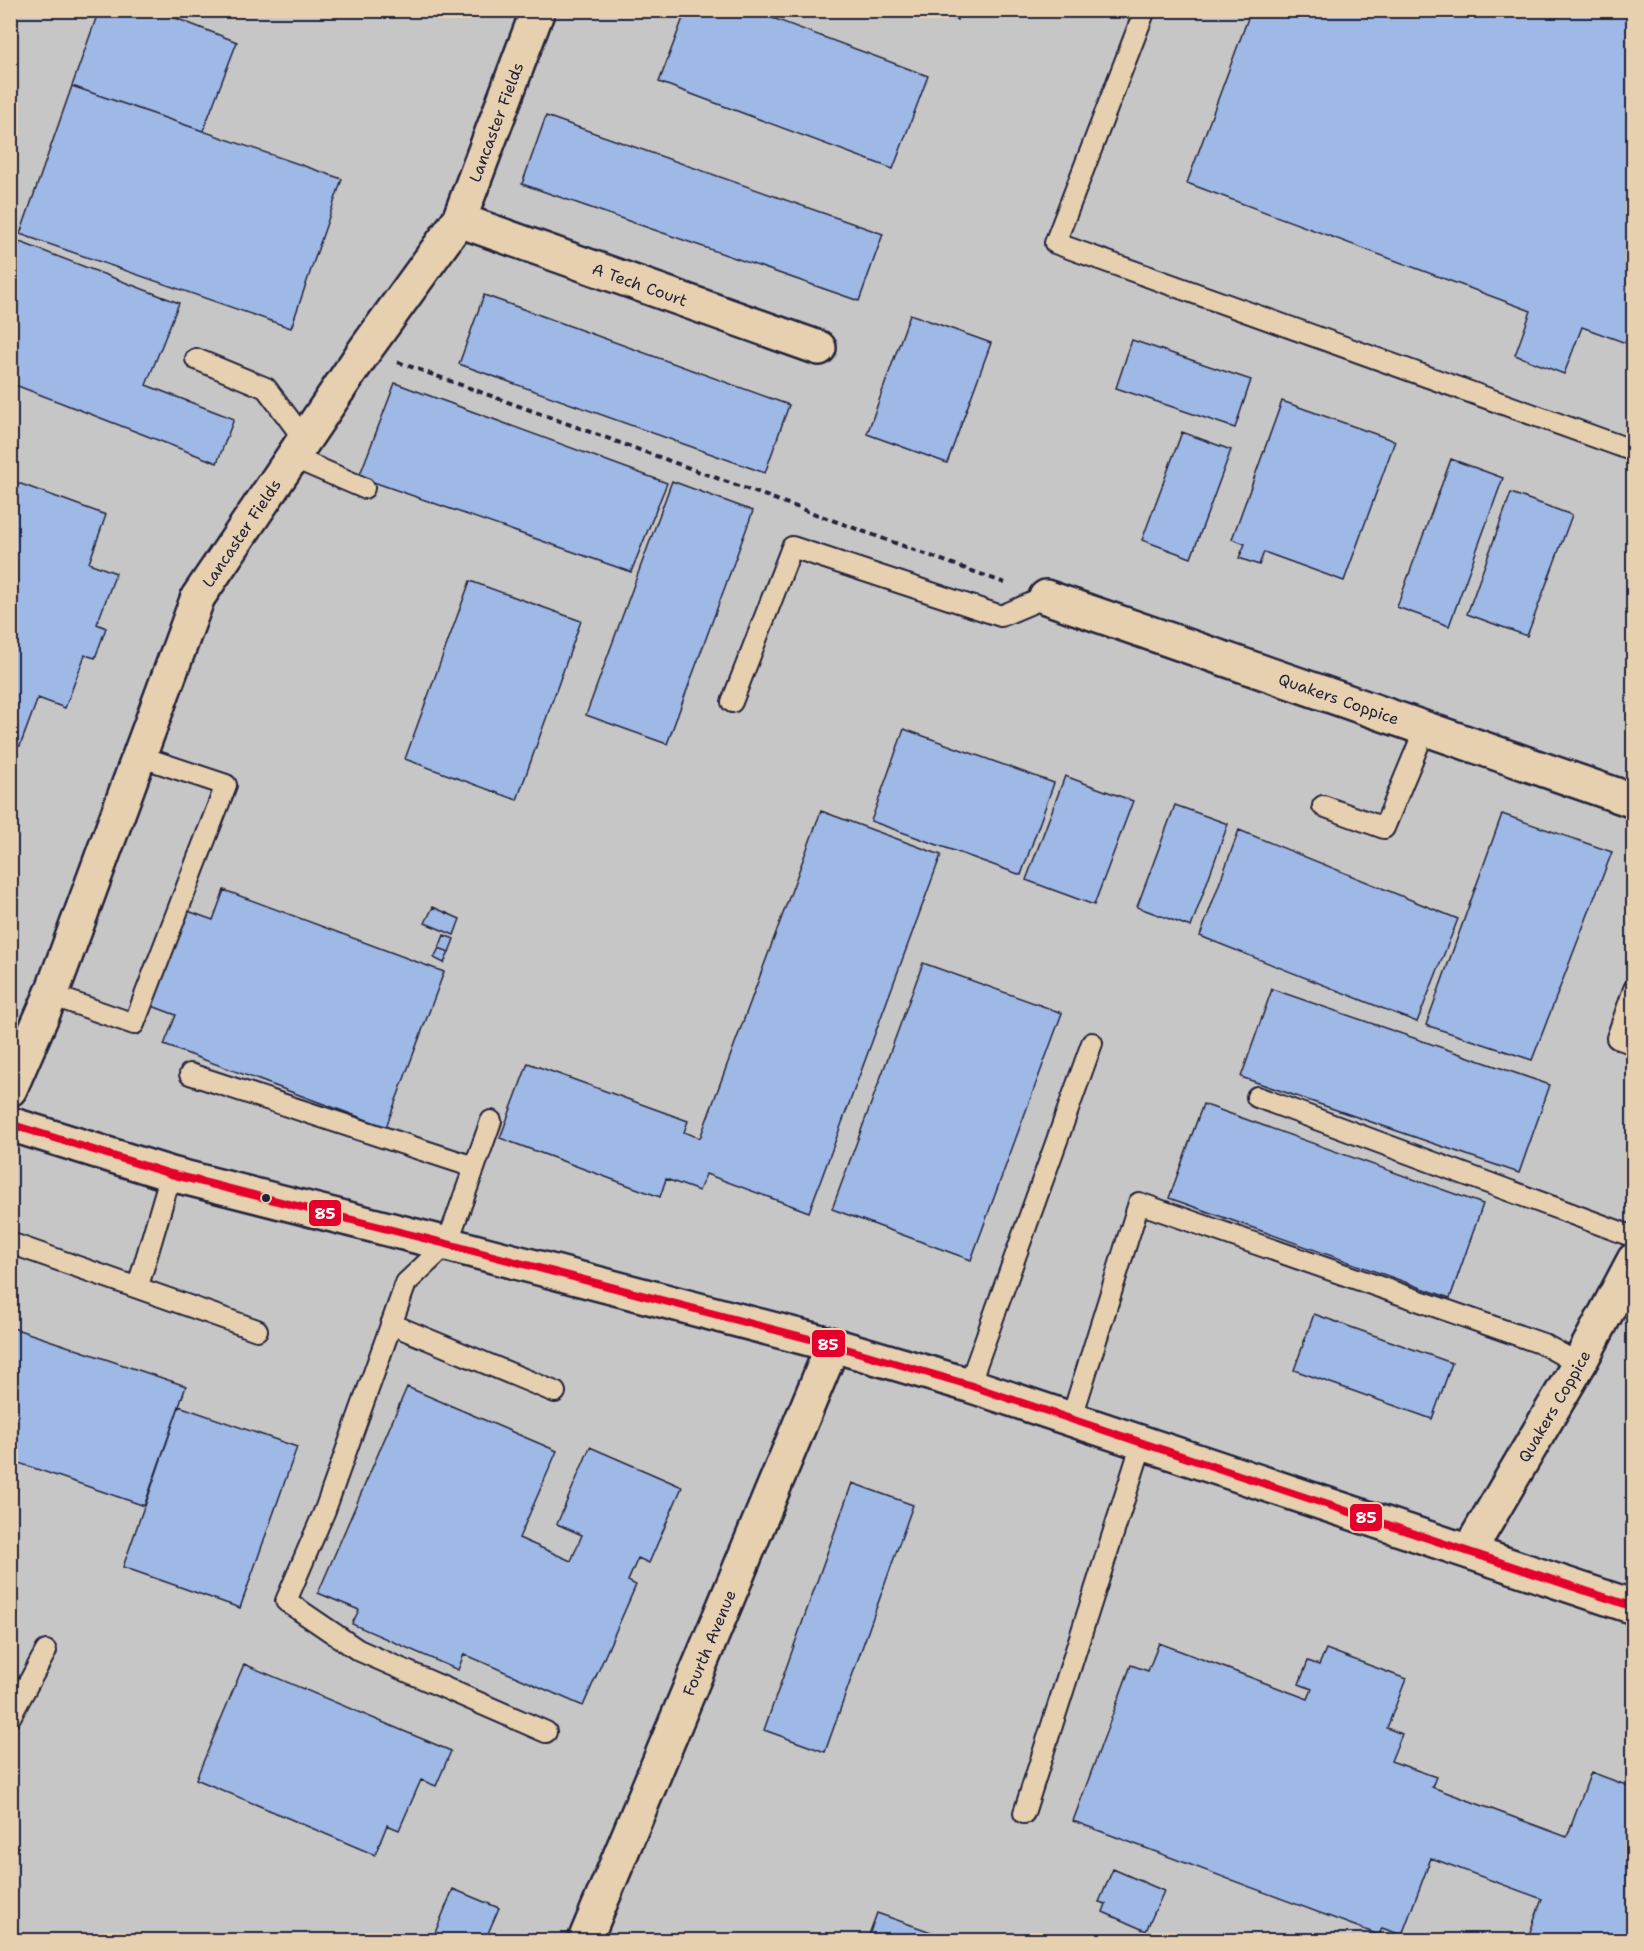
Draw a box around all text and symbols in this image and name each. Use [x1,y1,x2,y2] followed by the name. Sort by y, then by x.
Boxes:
[464,59,528,185] street label: Lancaster Fields
[589,258,690,311] street label: A Tech Court
[198,475,286,592] street label: Lancaster Fields
[1276,668,1402,730] street label: Quakers Coppice
[260,1192,272,1204] unlabelled marker
[308,1199,342,1227] line badge: 85
[314,1203,336,1224] text: 85
[811,1329,846,1358] line badge: 85
[817,1334,839,1355] text: 85
[1513,1347,1595,1466] street label: Quakers Coppice
[1349,1503,1383,1532] line badge: 85
[1355,1507,1377,1528] text: 85
[678,1587,741,1699] street label: Fourth Avenue

